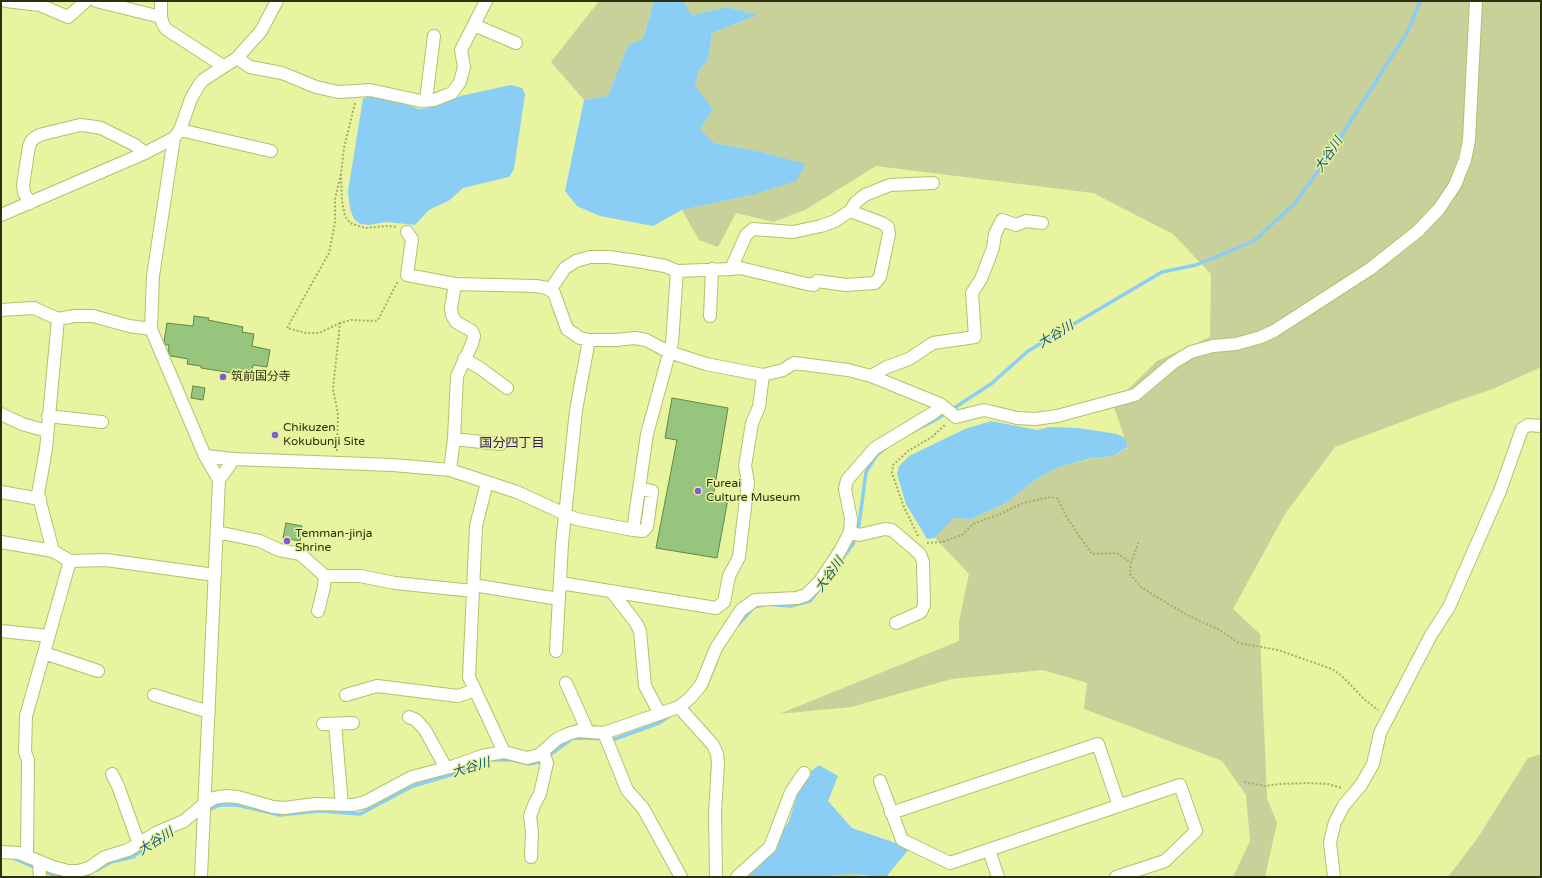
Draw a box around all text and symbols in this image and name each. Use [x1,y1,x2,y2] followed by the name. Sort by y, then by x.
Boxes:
[1312,134,1346,176] water label: 大谷川
[1035,318,1077,352] water label: 大谷川
[231,370,291,384] place label: 筑前国分寺
[218,372,228,382] marker: 筑前国分寺
[283,421,365,449] place label: Chikuzen Kokubunji Site
[270,430,280,440] marker: Chikuzen Kokubunji Site
[480,436,544,452] district label: 国分四丁目
[706,477,800,505] place label: Fureai Culture Museum
[693,486,703,496] marker: Fureai Culture Museum
[295,527,372,555] place label: Temman-jinja Shrine
[282,536,292,546] marker: Temman-jinja Shrine
[812,555,848,595] water label: 大谷川
[450,755,492,781] water label: 大谷川
[135,825,177,859] water label: 大谷川

